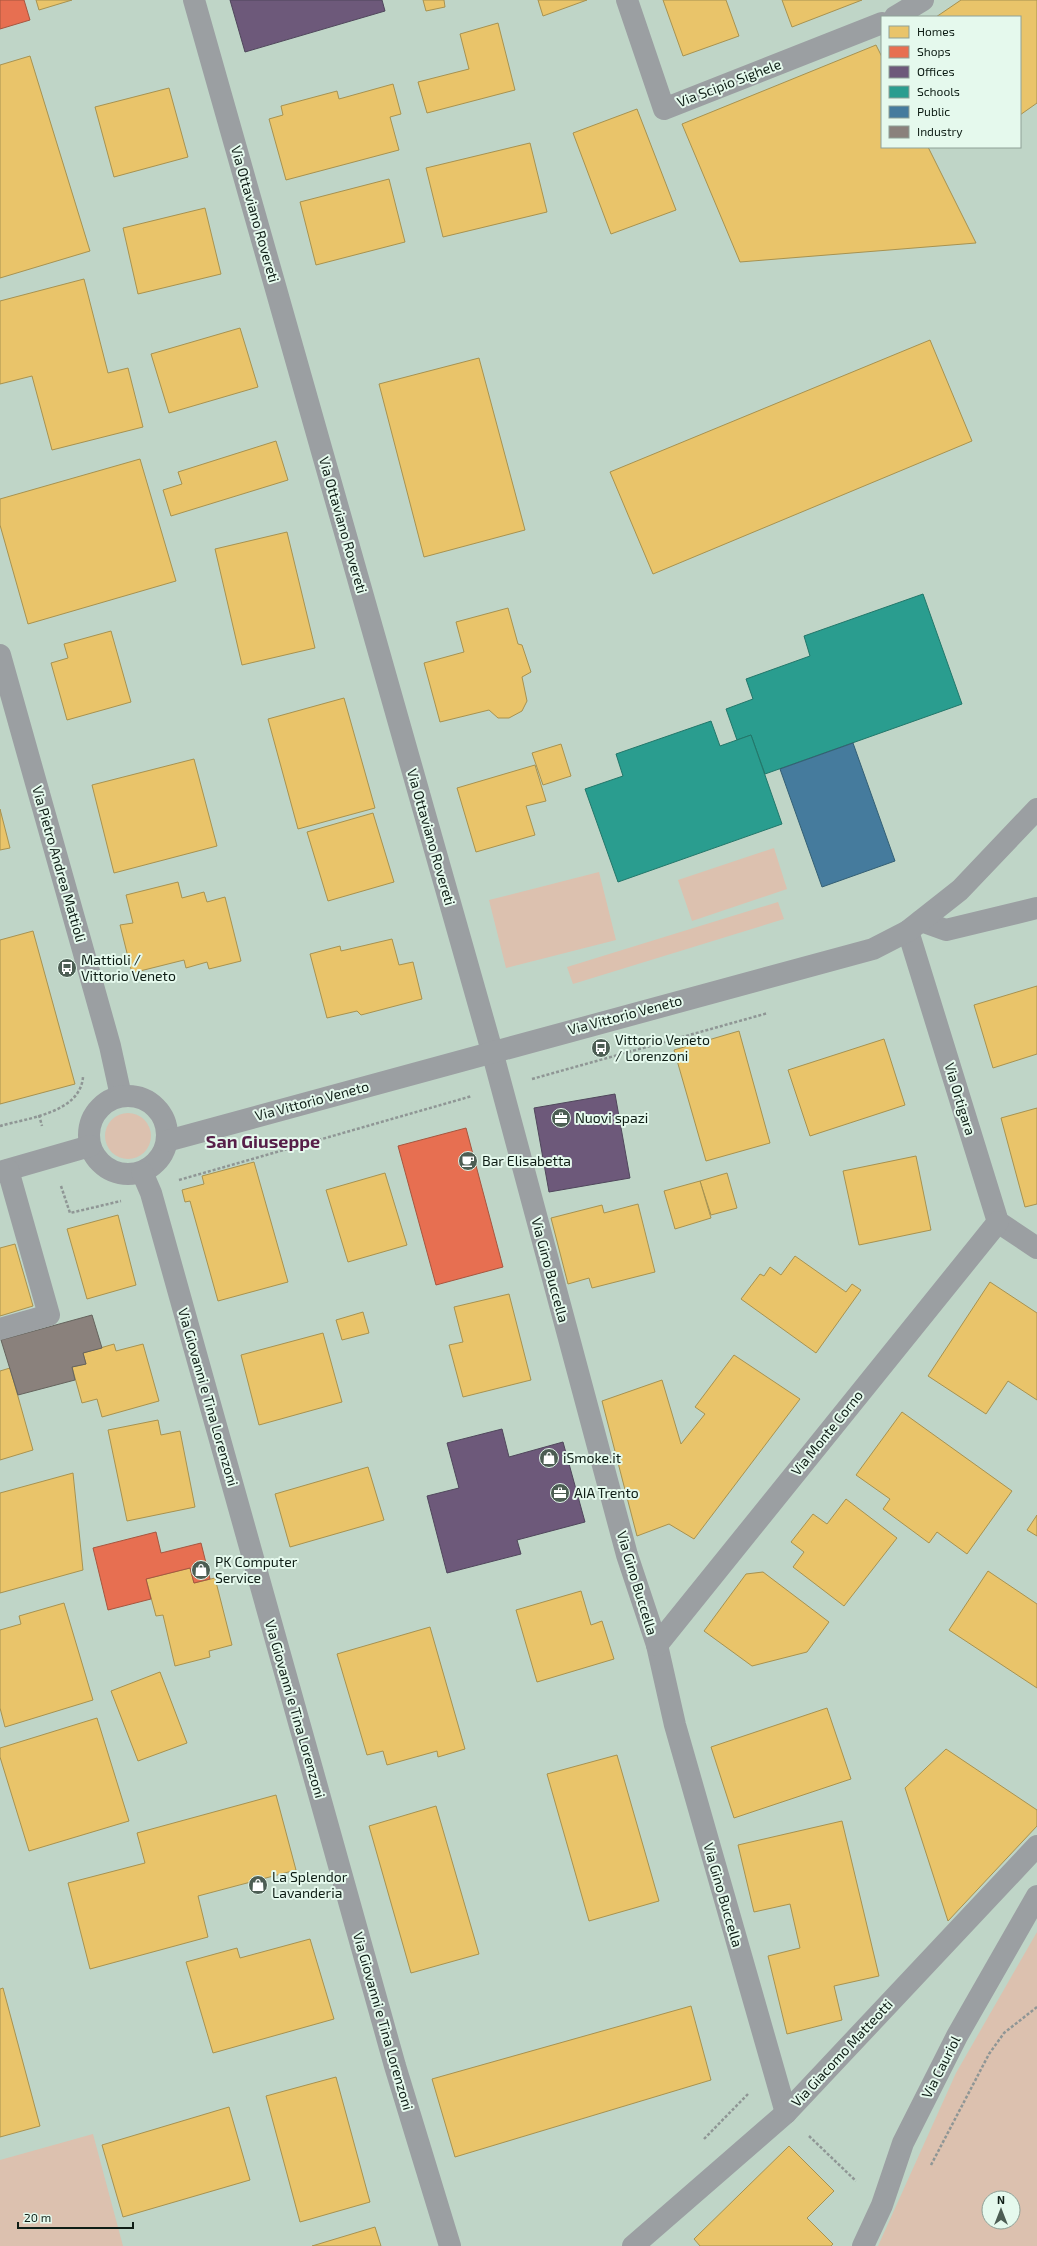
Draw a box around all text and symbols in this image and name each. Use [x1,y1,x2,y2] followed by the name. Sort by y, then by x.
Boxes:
[881,16,1021,148] legend
[917,24,955,38] text: Homes
[917,44,951,58] text: Shops
[674,55,783,110] street label: Via Scipio Sighele
[917,64,954,78] text: Offices
[917,84,960,98] text: Schools
[917,104,950,118] text: Public
[917,124,963,138] text: Industry
[228,144,283,284] street label: Via Ottaviano Rovereti
[316,455,371,595] street label: Via Ottaviano Rovereti
[404,767,459,907] street label: Via Ottaviano Rovereti
[29,784,90,944] street label: Via Pietro Andrea Mattioli
[81,951,176,984] place label: Mattioli / Vittorio Veneto
[56,957,78,979] bus stop icon: Mattioli / Vittorio Veneto
[566,991,684,1038] street label: Via Vittorio Veneto
[615,1031,710,1064] place label: Vittorio Veneto / Lorenzoni
[590,1037,612,1059] bus stop icon: Vittorio Veneto / Lorenzoni
[941,1060,980,1137] street label: Via Ortigara
[253,1077,371,1124] street label: Via Vittorio Veneto
[550,1107,572,1129] office icon: Nuovi spazi
[575,1109,648,1126] place label: Nuovi spazi
[206,1130,320,1152] district label: San Giuseppe
[457,1150,479,1172] cafe icon: Bar Elisabetta
[482,1152,571,1169] place label: Bar Elisabetta
[528,1216,573,1324] street label: Via Gino Buccella
[175,1306,242,1488] street label: Via Giovanni e Tina Lorenzoni
[787,1387,866,1479] street label: Via Monte Corno
[538,1447,560,1469] shop icon: iSmoke.it
[563,1449,621,1466] place label: iSmoke.it
[549,1482,571,1504] office icon: AIA Trento
[574,1484,639,1501] place label: AIA Trento
[614,1529,661,1637] street label: Via Gino Buccella
[215,1553,298,1586] place label: PK Computer Service
[190,1559,212,1581] shop icon: PK Computer Service
[262,1618,329,1800] street label: Via Giovanni e Tina Lorenzoni
[700,1841,747,1949] street label: Via Gino Buccella
[272,1868,348,1901] place label: La Splendor Lavanderia
[247,1874,269,1896] shop icon: La Splendor Lavanderia
[350,1930,417,2112] street label: Via Giovanni e Tina Lorenzoni
[787,1995,896,2110] street label: Via Giacomo Matteotti
[918,2032,964,2101] street label: Via Cauriol
[981,2190,1021,2230] north arrow
[997,2193,1005,2206] text: N
[18,2204,133,2230] scale bar
[24,2210,51,2224] text: 20 m

